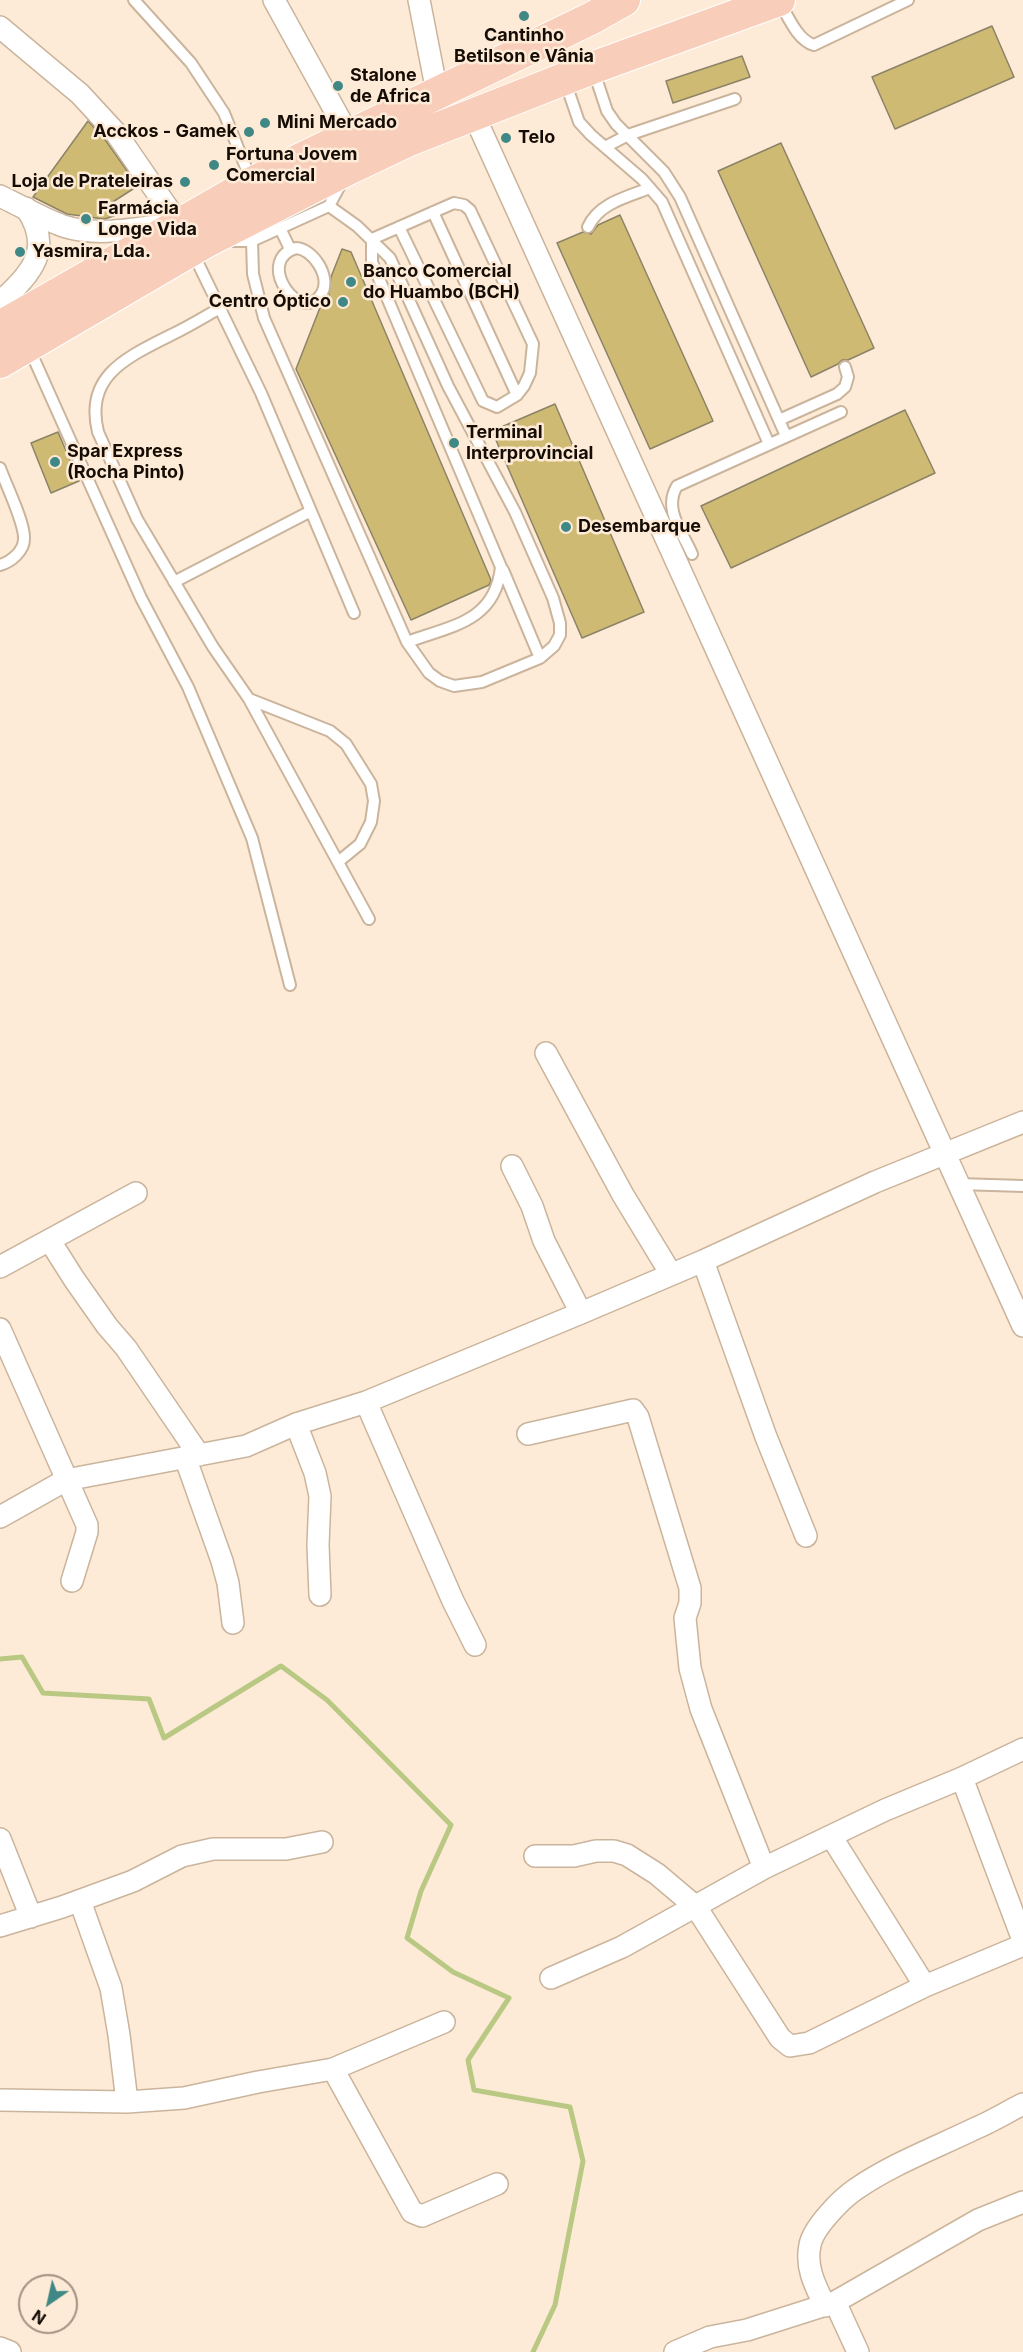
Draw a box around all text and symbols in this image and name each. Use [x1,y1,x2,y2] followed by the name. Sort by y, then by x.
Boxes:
[517,9,531,23] marker: Cantinho Betilson e Vânia
[454,25,594,68] place label: Cantinho Betilson e Vânia
[350,65,430,107] place label: Stalone de Africa
[331,79,345,93] marker: Stalone de Africa
[277,112,397,134] place label: Mini Mercado
[258,116,272,130] marker: Mini Mercado
[93,121,237,143] place label: Acckos - Gamek
[242,125,256,139] marker: Acckos - Gamek
[518,127,555,149] place label: Telo
[499,131,513,145] marker: Telo
[226,144,357,186] place label: Fortuna Jovem Comercial
[207,158,221,172] marker: Fortuna Jovem Comercial
[11,171,173,193] place label: Loja de Prateleiras
[178,175,192,189] marker: Loja de Prateleiras
[98,198,197,240] place label: Farmácia Longe Vida
[79,212,93,226] marker: Farmácia Longe Vida
[32,241,151,263] place label: Yasmira, Lda.
[13,245,27,259] marker: Yasmira, Lda.
[363,261,520,304] place label: Banco Comercial do Huambo (BCH)
[344,275,358,289] marker: Banco Comercial do Huambo (BCH)
[209,291,331,313] place label: Centro Óptico
[336,295,350,309] marker: Centro Óptico
[466,422,593,464] place label: Terminal Interprovincial
[447,436,461,450] marker: Terminal Interprovincial
[67,441,185,484] place label: Spar Express (Rocha Pinto)
[48,455,62,469] marker: Spar Express (Rocha Pinto)
[578,516,701,538] place label: Desembarque
[559,520,573,534] marker: Desembarque
[18,2274,78,2334] north arrow
[28,2306,50,2329] text: N

